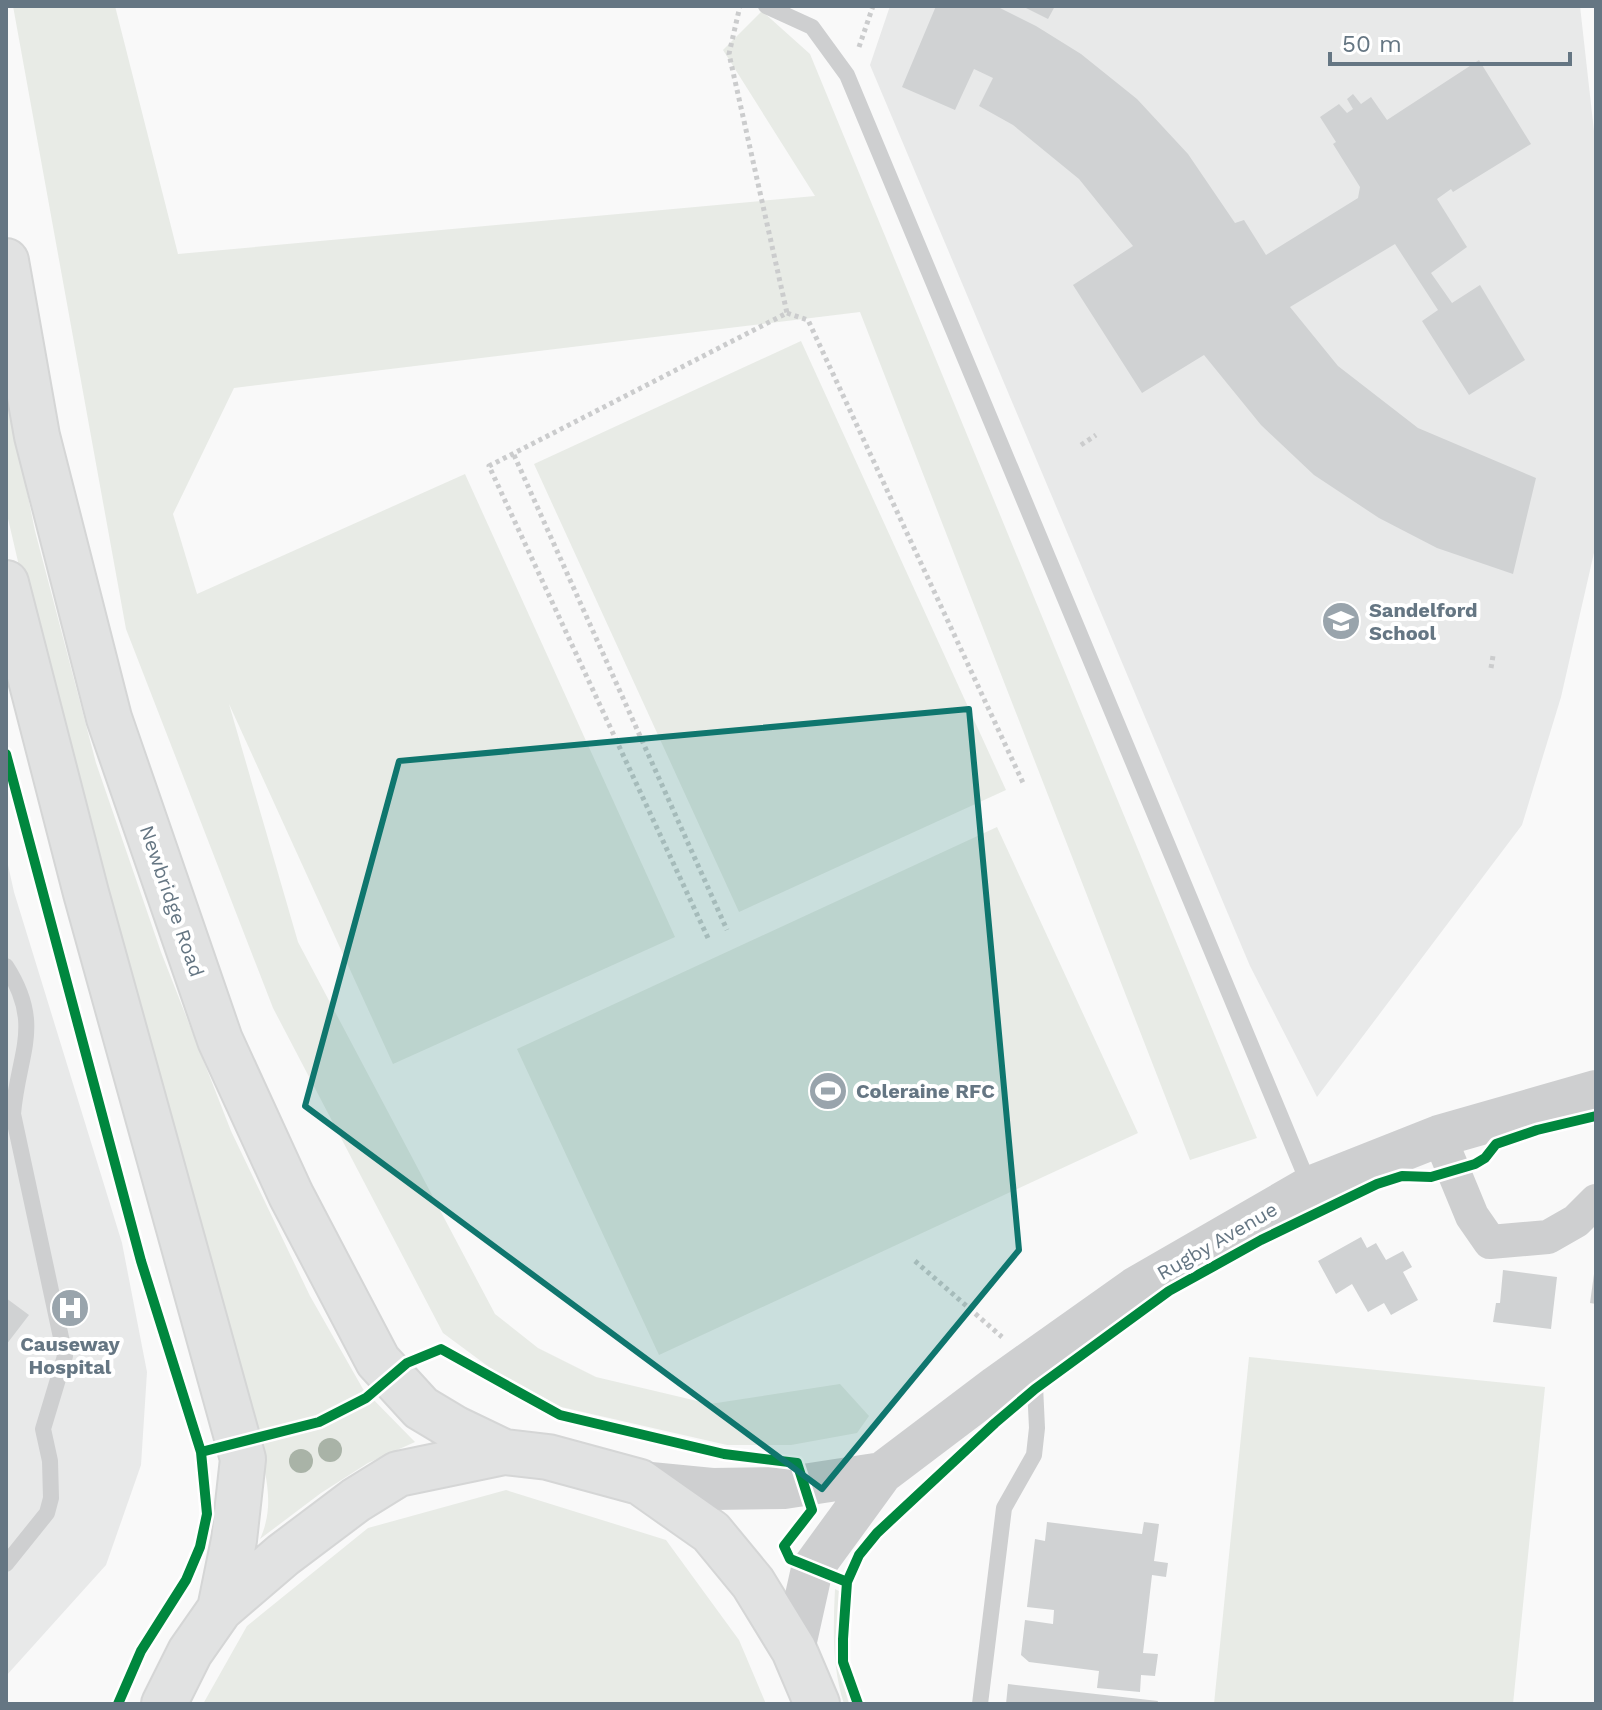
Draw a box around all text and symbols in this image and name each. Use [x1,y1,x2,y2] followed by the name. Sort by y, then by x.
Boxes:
[1330,16,1570,66] scale bar
[1342,30,1402,58] text: 50 m
[1369,598,1478,645] place label: Sandelford School
[1320,600,1362,642] school or university icon: Sandelford School
[135,822,209,980] street label: Newbridge Road
[807,1070,849,1112] sports icon: Coleraine RFC
[856,1079,995,1103] place label: Coleraine RFC
[1153,1197,1281,1285] street label: Rugby Avenue
[49,1287,91,1329] hospital icon: Causeway Hospital
[20,1332,121,1379] place label: Causeway Hospital

